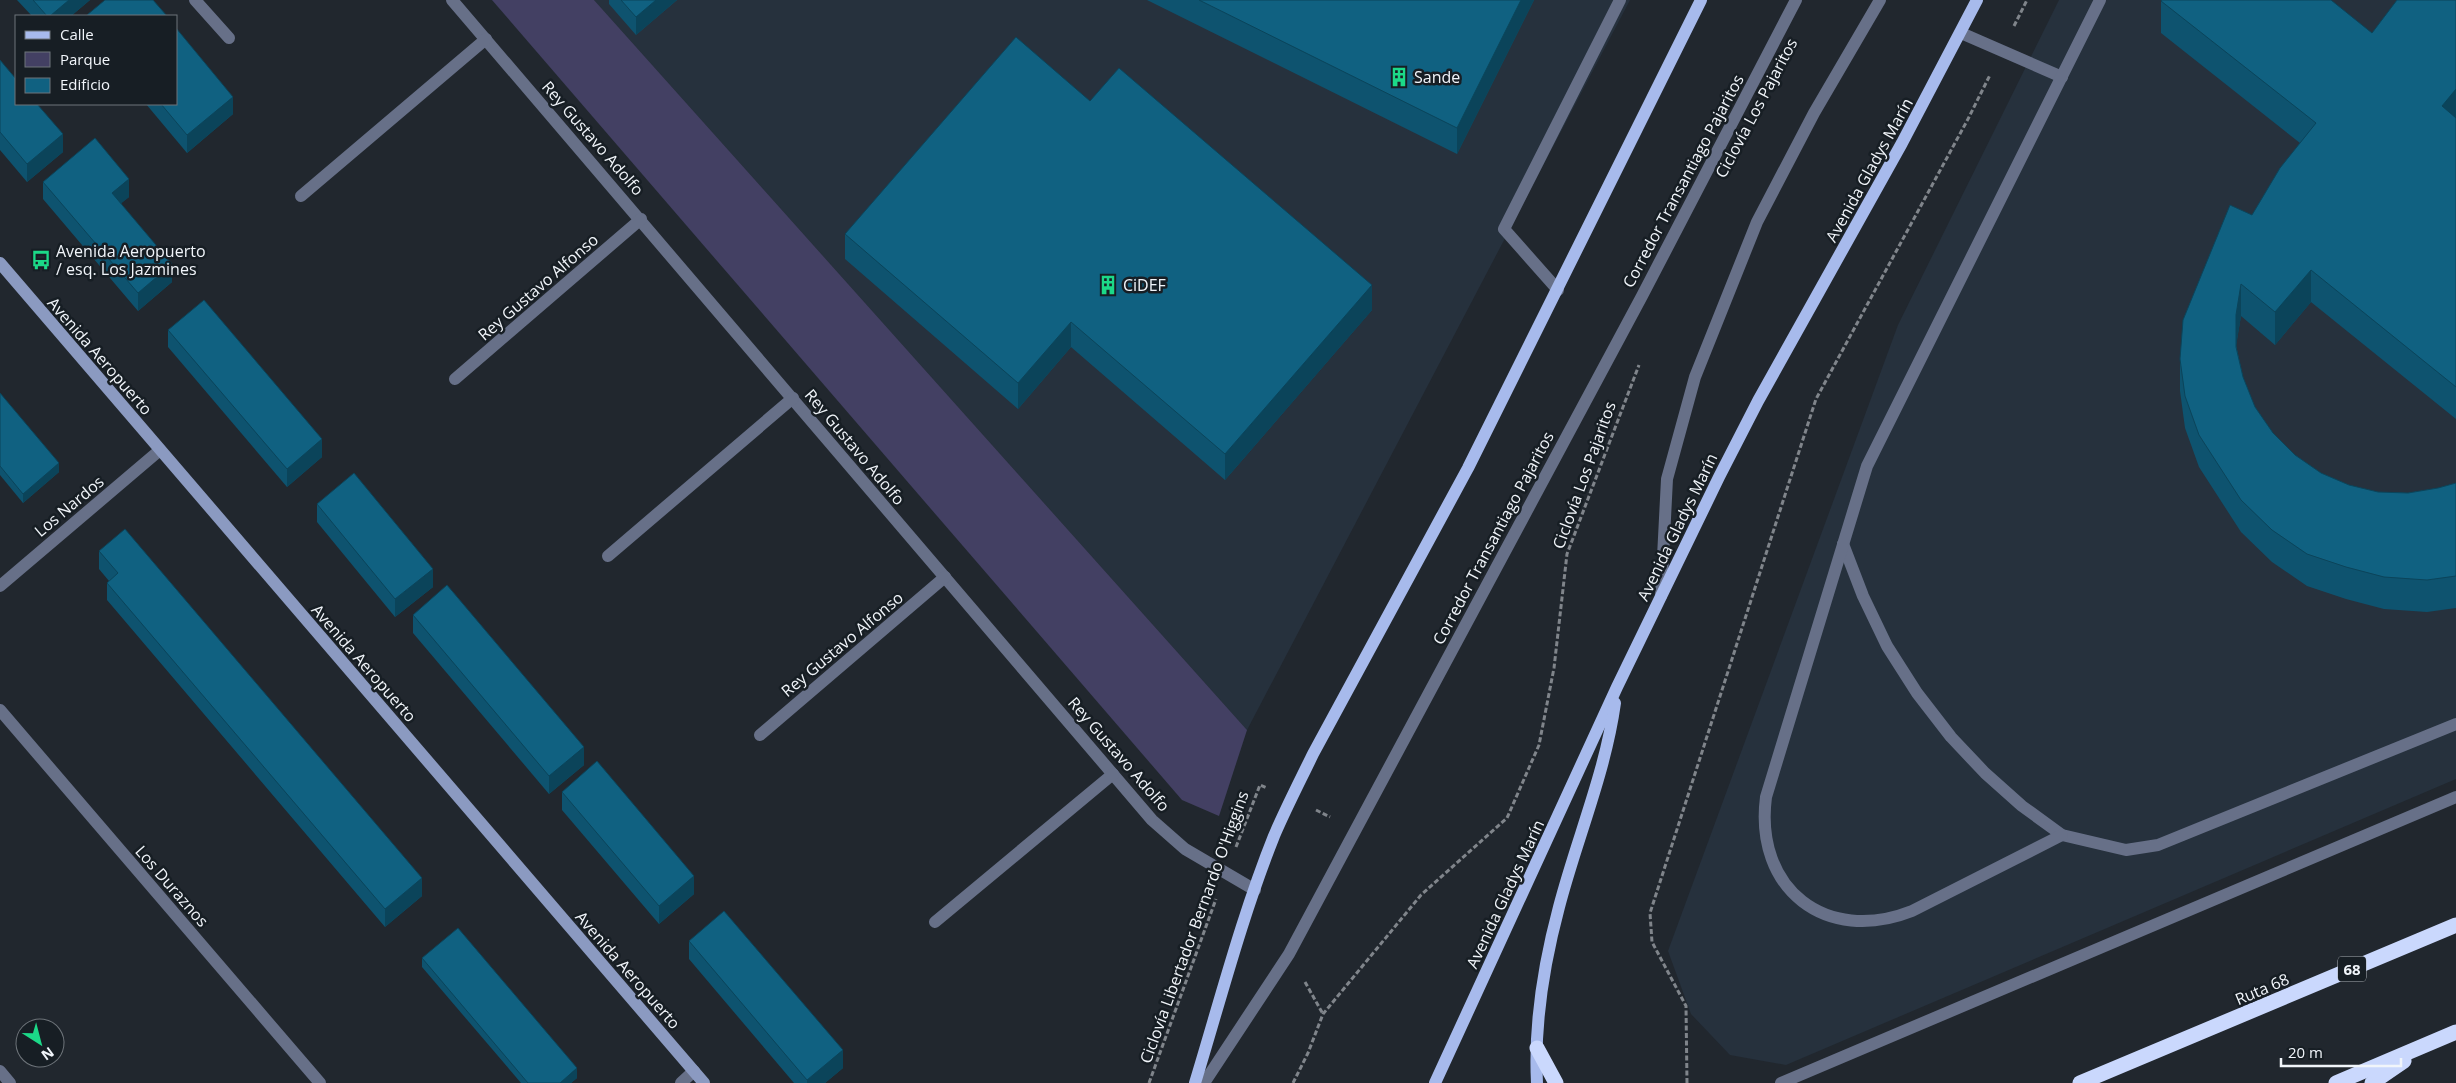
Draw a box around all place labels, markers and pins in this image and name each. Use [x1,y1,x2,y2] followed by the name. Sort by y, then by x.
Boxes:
[1388,66,1410,88] building icon: Sande
[1414,66,1460,88] place label: Sande
[56,240,206,280] place label: Avenida Aeropuerto / esq. Los Jazmines
[30,249,52,271] bus stop icon: Avenida Aeropuerto / esq. Los Jazmines
[1097,274,1119,296] building icon: CiDEF
[1123,274,1166,296] place label: CiDEF

